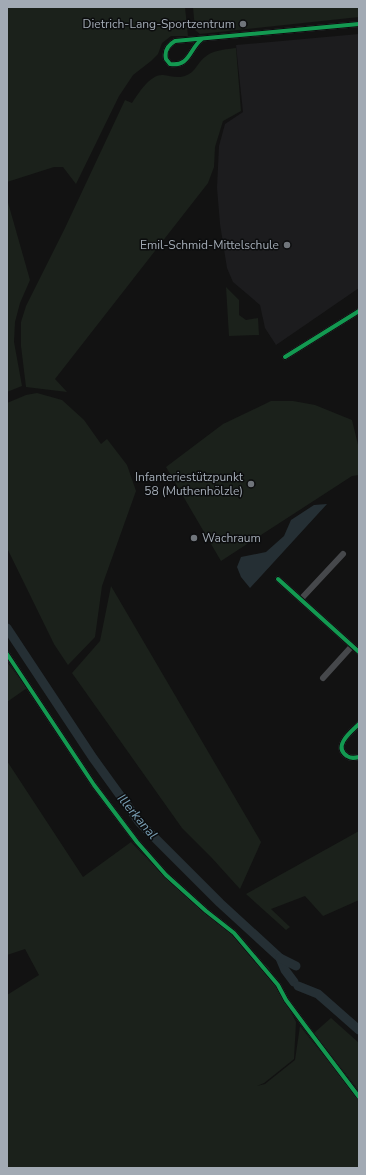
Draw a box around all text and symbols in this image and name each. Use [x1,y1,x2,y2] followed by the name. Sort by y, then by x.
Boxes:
[83,16,235,32] place label: Dietrich-Lang-Sportzentrum
[238,19,248,29] marker: Dietrich-Lang-Sportzentrum
[140,237,279,253] place label: Emil-Schmid-Mittelschule
[282,240,292,250] marker: Emil-Schmid-Mittelschule
[135,469,244,499] place label: Infanteriestützpunkt 58 (Muthenhölzle)
[246,479,256,489] marker: Infanteriestützpunkt 58 (Muthenhölzle)
[202,530,261,546] place label: Wachraum
[189,533,199,543] marker: Wachraum
[113,790,162,843] water label: Illerkanal

